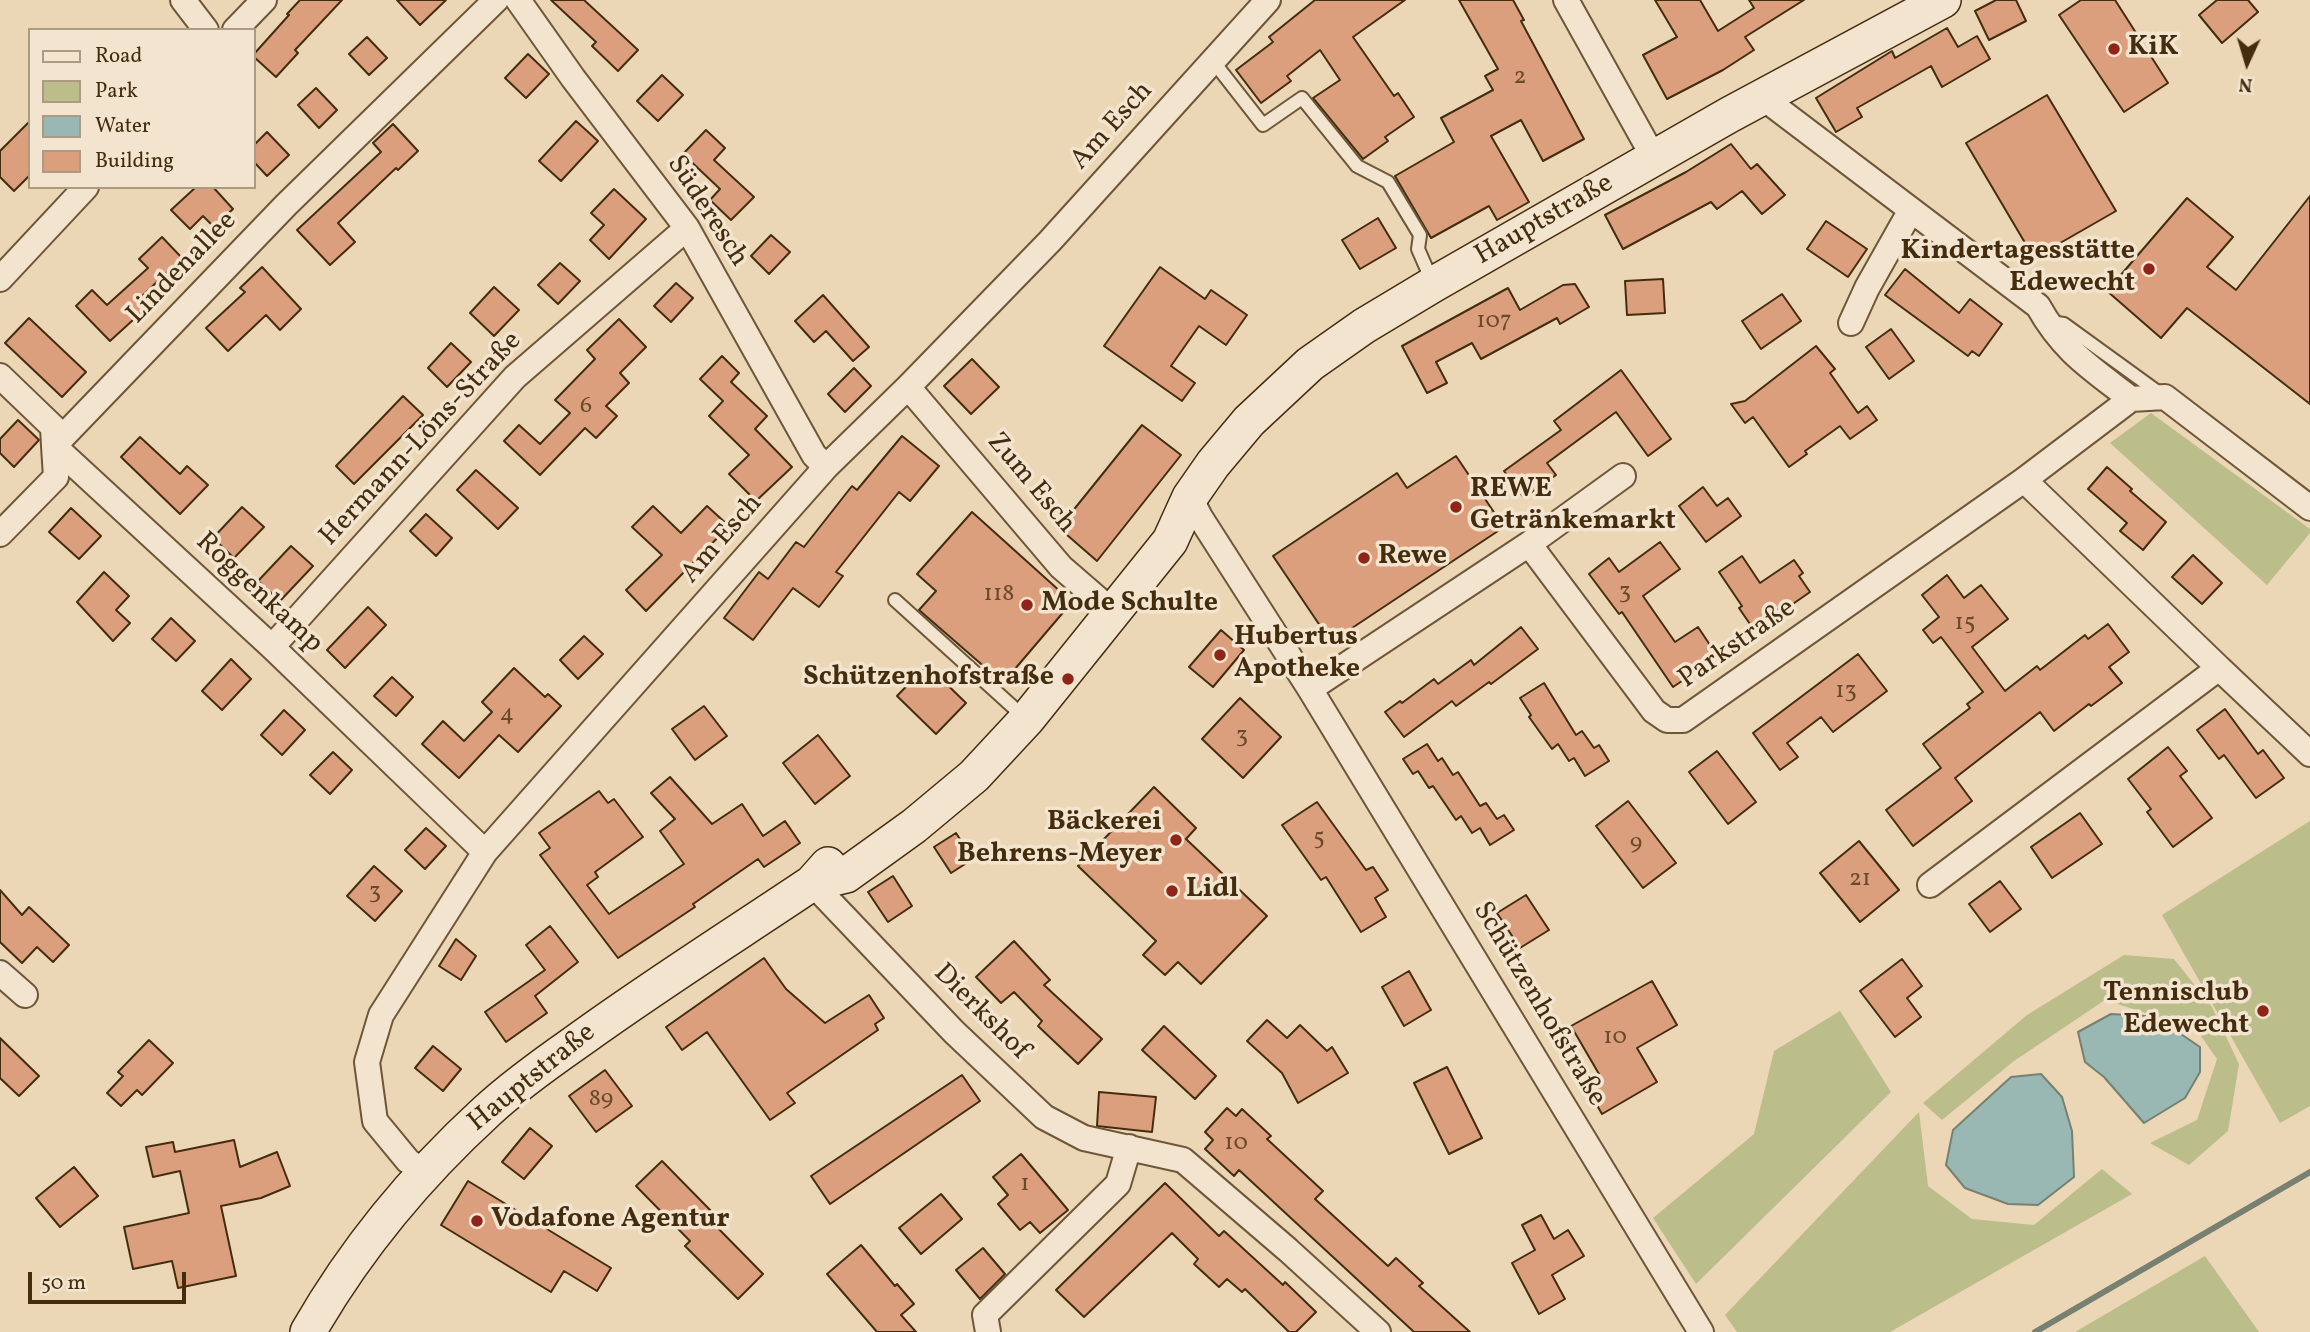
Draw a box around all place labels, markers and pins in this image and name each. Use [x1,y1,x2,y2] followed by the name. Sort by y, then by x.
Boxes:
[2128,32,2178,66] place label: KiK
[2106,41,2122,57] marker: KiK
[1901,236,2135,302] place label: Kindertagesstätte Edewecht
[2141,261,2157,277] marker: Kindertagesstätte Edewecht
[1470,474,1676,540] place label: REWE Getränkemarkt
[1448,499,1464,515] marker: REWE Getränkemarkt
[1378,541,1447,575] place label: Rewe
[1356,550,1372,566] marker: Rewe
[1041,588,1218,622] place label: Mode Schulte
[1019,597,1035,613] marker: Mode Schulte
[1234,622,1360,688] place label: Hubertus Apotheke
[1212,647,1228,663] marker: Hubertus Apotheke
[803,662,1054,696] place label: Schützenhofstraße
[1060,671,1076,687] marker: Schützenhofstraße
[957,807,1162,873] place label: Bäckerei Behrens-Meyer
[1168,832,1184,848] marker: Bäckerei Behrens-Meyer
[1186,874,1239,908] place label: Lidl
[1164,883,1180,899] marker: Lidl
[2103,978,2249,1044] place label: Tennisclub Edewecht
[2255,1003,2271,1019] marker: Tennisclub Edewecht
[491,1204,730,1238] place label: Vodafone Agentur
[469,1213,485,1229] marker: Vodafone Agentur

